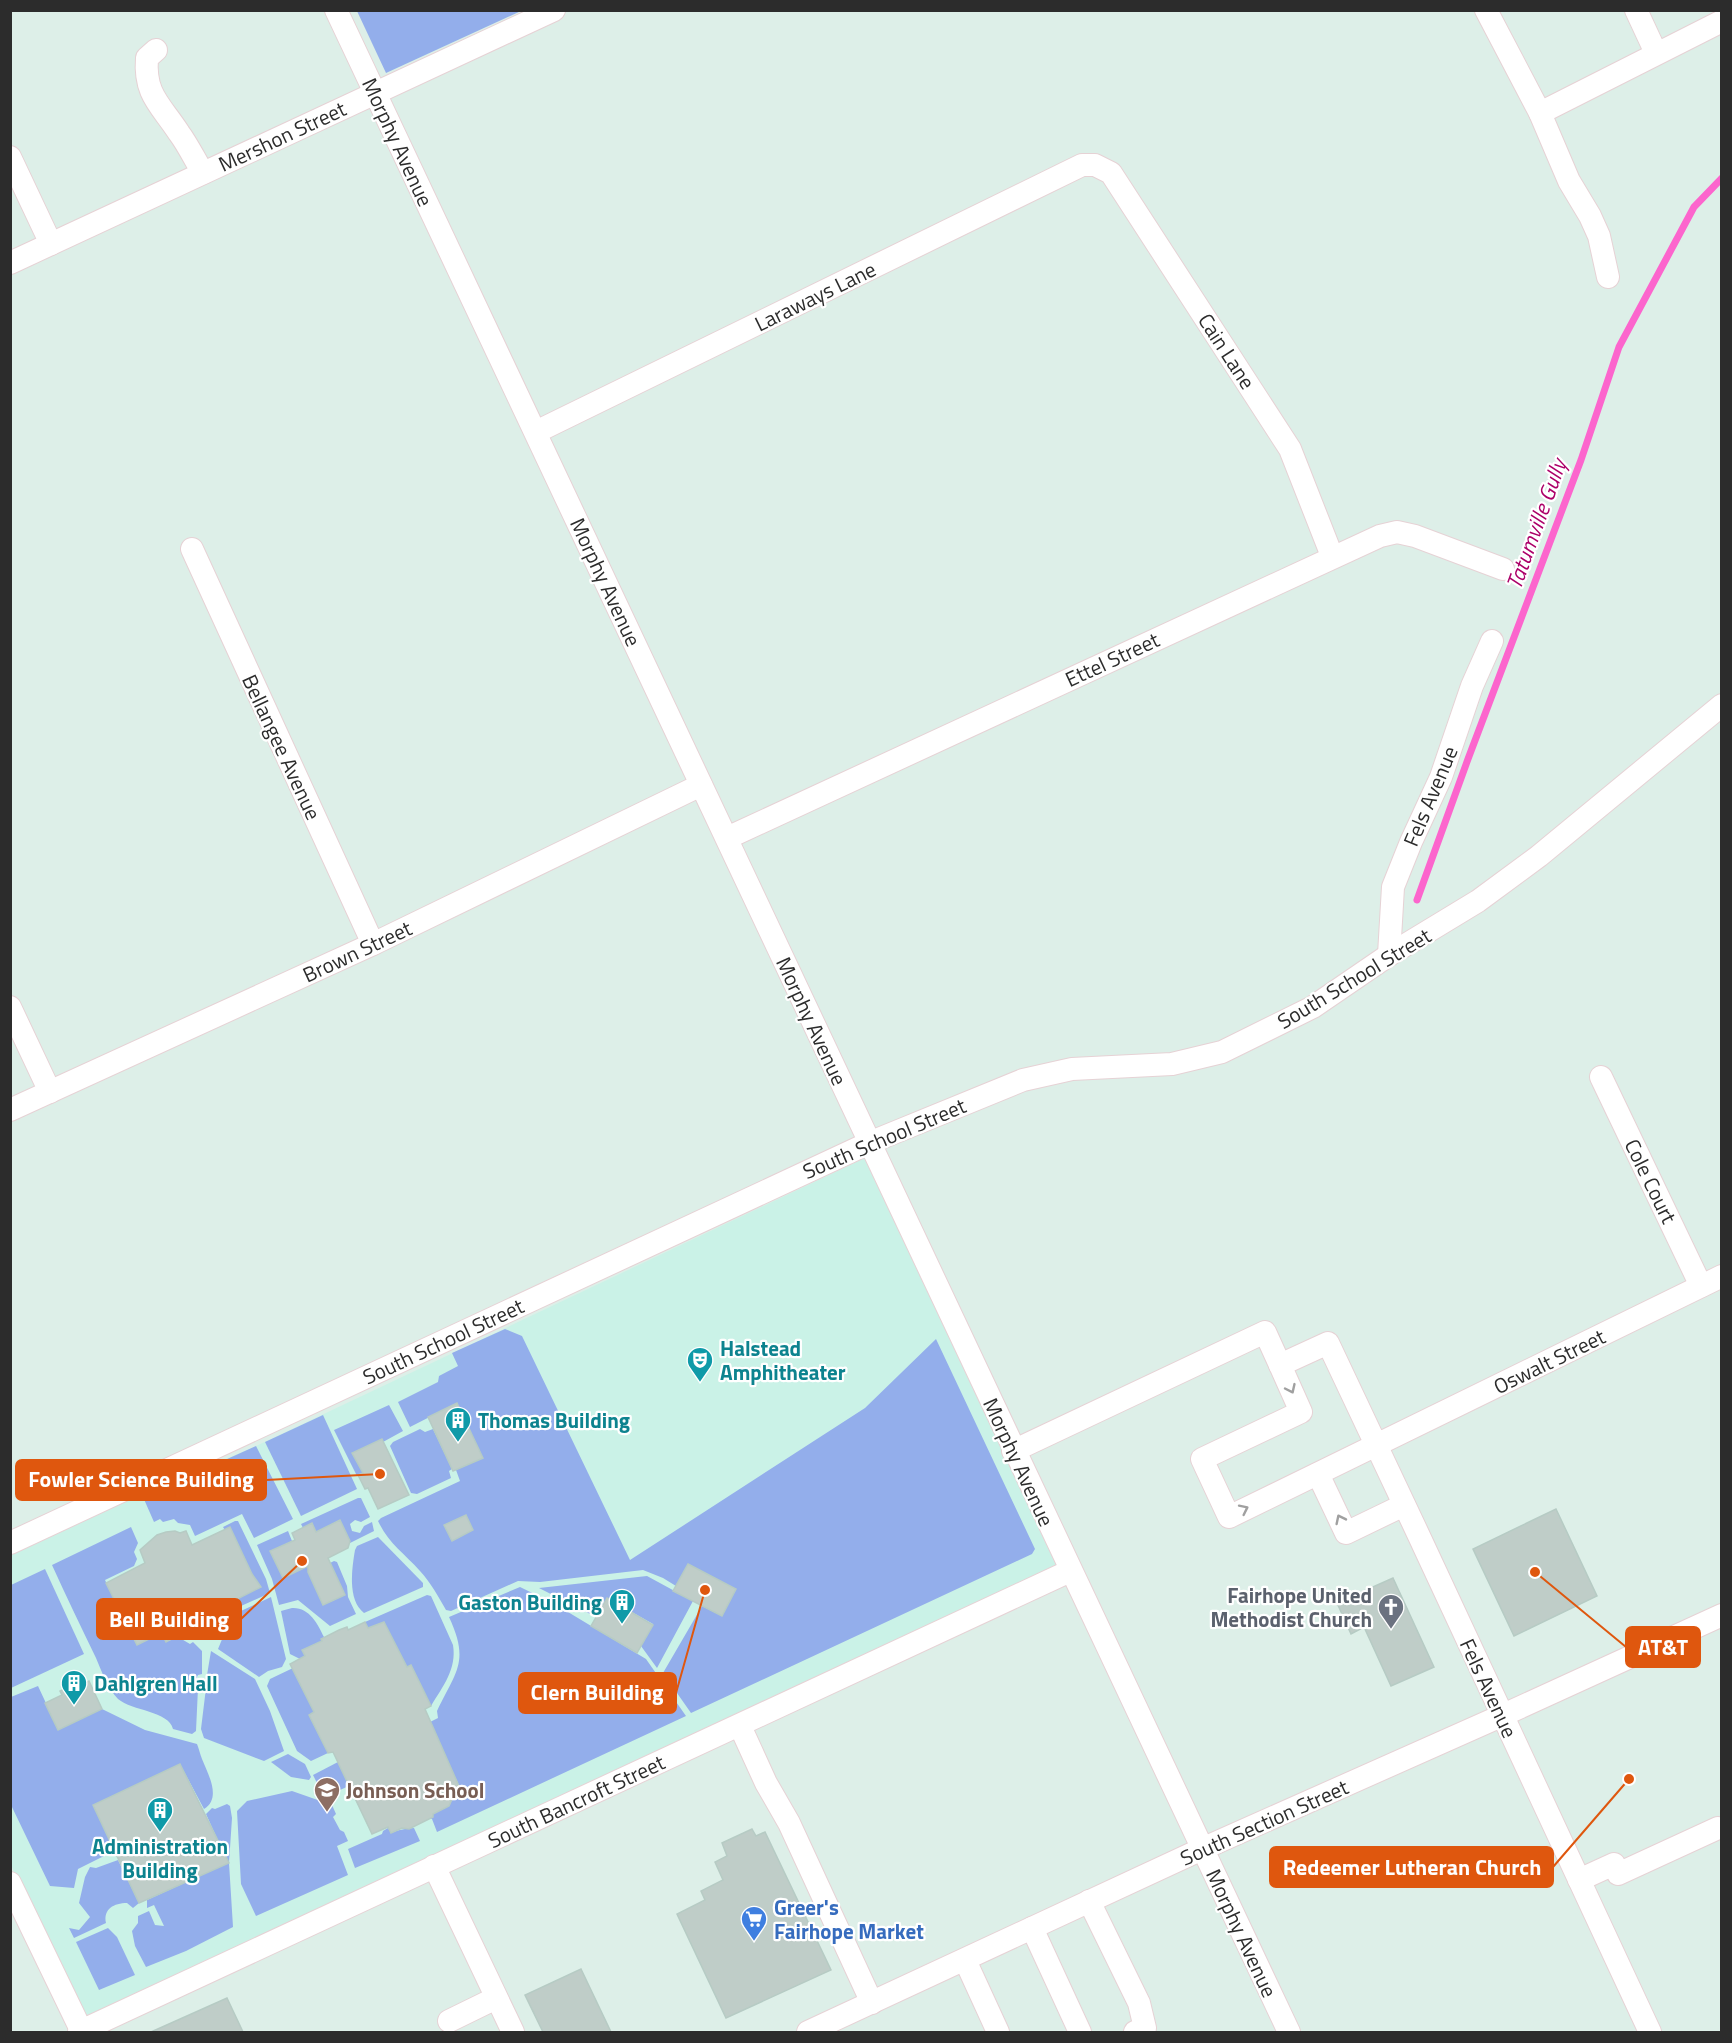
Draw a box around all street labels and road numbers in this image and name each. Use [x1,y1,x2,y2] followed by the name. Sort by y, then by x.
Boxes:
[354,72,442,212] street label: Morphy Avenue
[213,92,352,180] street label: Mershon Street
[749,253,881,339] street label: Laraways Lane
[1190,307,1264,395] street label: Cain Lane
[562,512,650,652] street label: Morphy Avenue
[1060,623,1165,695] street label: Ettel Street
[234,669,330,825] street label: Bellangee Avenue
[1395,741,1465,851] street label: Fels Avenue
[297,912,417,990] street label: Brown Street
[1271,919,1438,1037] street label: South School Street
[768,951,856,1091] street label: Morphy Avenue
[797,1089,971,1187] street label: South School Street
[1617,1133,1685,1229] street label: Cole Court
[357,1289,529,1392] street label: South School Street
[1488,1320,1611,1402] street label: Oswalt Street
[975,1392,1063,1532] street label: Morphy Avenue
[1452,1633,1526,1743] street label: Fels Avenue
[482,1746,670,1856] street label: South Bancroft Street
[1175,1770,1354,1873] street label: South Section Street
[1198,1863,1286,2003] street label: Morphy Avenue

